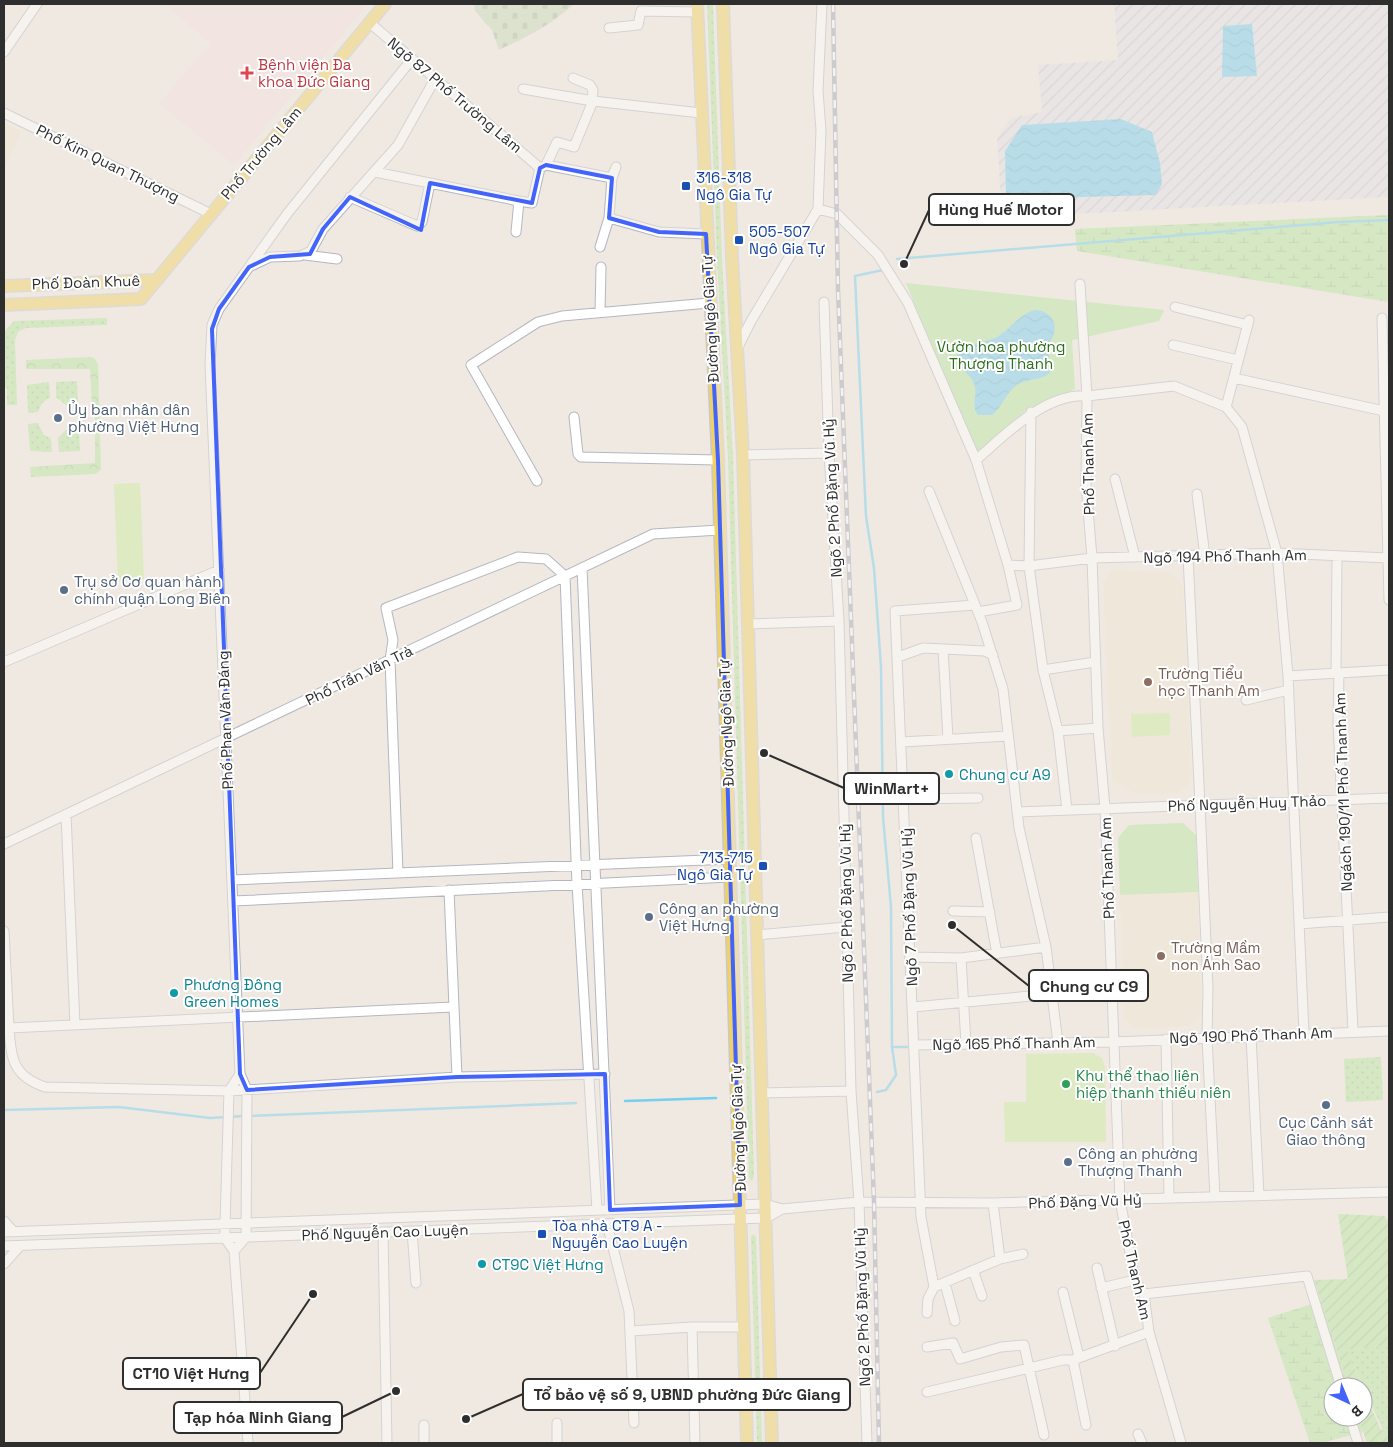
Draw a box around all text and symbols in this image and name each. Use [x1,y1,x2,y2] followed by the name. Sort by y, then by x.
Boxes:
[384,33,526,157] street label: Ngõ 87 Phố Trường Lâm
[258,55,370,91] place label: Bệnh viện Đa khoa Đức Giang
[240,66,254,80] marker: Bệnh viện Đa khoa Đức Giang
[217,103,305,203] street label: Phố Trường Lâm
[33,120,183,206] street label: Phố Kim Quan Thượng
[696,168,772,204] place label: 316-318 Ngô Gia Tự
[680,180,692,192] marker: 316-318 Ngô Gia Tự
[929,194,1074,225] callout: Hùng Huế Motor
[939,199,1063,220] text: Hùng Huế Motor
[749,222,825,258] place label: 505-507 Ngô Gia Tự
[733,234,745,246] marker: 505-507 Ngô Gia Tự
[697,255,723,383] street label: Đường Ngô Gia Tự
[31,271,141,293] street label: Phố Đoàn Khuê
[937,337,1065,373] park label: Vườn hoa phường Thượng Thanh
[68,400,199,436] place label: Ủy ban nhân dân phường Việt Hưng
[52,412,64,424] marker: Ủy ban nhân dân phường Việt Hưng
[1078,413,1098,515] street label: Phố Thanh Am
[818,418,846,578] street label: Ngõ 2 Phố Đặng Vũ Hỷ
[1143,545,1307,567] street label: Ngõ 194 Phố Thanh Am
[74,572,230,608] place label: Trụ sở Cơ quan hành chính quận Long Biên
[58,584,70,596] marker: Trụ sở Cơ quan hành chính quận Long Biên
[302,641,416,709] street label: Phố Trần Văn Trà
[213,650,237,790] street label: Phố Phan Văn Đáng
[714,659,738,787] street label: Đường Ngô Gia Tự
[1158,664,1260,700] place label: Trường Tiểu học Thanh Am
[1142,676,1154,688] marker: Trường Tiểu học Thanh Am
[1330,692,1356,892] street label: Ngách 190/11 Phố Thanh Am
[959,765,1051,784] place label: Chung cư A9
[943,768,955,780] marker: Chung cư A9
[844,773,939,804] callout: WinMart+
[854,778,930,799] text: WinMart+
[1167,791,1327,815] street label: Phố Nguyễn Huy Thảo
[1096,817,1118,919] street label: Phố Thanh Am
[835,823,857,983] street label: Ngõ 2 Phố Đặng Vũ Hỷ
[897,827,921,987] street label: Ngõ 7 Phố Đặng Vũ Hỷ
[677,848,753,884] place label: 713-715 Ngô Gia Tự
[757,860,769,872] marker: 713-715 Ngô Gia Tự
[659,899,779,935] place label: Công an phường Việt Hưng
[643,911,655,923] marker: Công an phường Việt Hưng
[1171,938,1261,974] place label: Trường Mầm non Ánh Sao
[1155,950,1167,962] marker: Trường Mầm non Ánh Sao
[1029,970,1148,1001] callout: Chung cư C9
[184,975,282,1011] place label: Phương Đông Green Homes
[1040,976,1138,997] text: Chung cư C9
[168,987,180,999] marker: Phương Đông Green Homes
[1169,1023,1333,1047] street label: Ngõ 190 Phố Thanh Am
[932,1032,1096,1054] street label: Ngõ 165 Phố Thanh Am
[726,1064,750,1192] street label: Đường Ngô Gia Tự
[1076,1066,1231,1102] place label: Khu thể thao liên hiệp thanh thiếu niên
[1060,1078,1072,1090] marker: Khu thể thao liên hiệp thanh thiếu niên
[1320,1099,1332,1111] marker: Cục Cảnh sát Giao thông
[1278,1113,1374,1149] place label: Cục Cảnh sát Giao thông
[1078,1144,1198,1180] place label: Công an phường Thượng Thanh
[1062,1156,1074,1168] marker: Công an phường Thượng Thanh
[1028,1190,1142,1212] street label: Phố Đặng Vũ Hỷ
[552,1216,688,1252] place label: Tòa nhà CT9 A - Nguyễn Cao Luyện
[1114,1218,1156,1322] street label: Phố Thanh Am
[301,1220,469,1244] street label: Phố Nguyễn Cao Luyện
[850,1227,874,1387] street label: Ngõ 2 Phố Đặng Vũ Hỷ
[536,1228,548,1240] marker: Tòa nhà CT9 A - Nguyễn Cao Luyện
[492,1255,604,1274] place label: CT9C Việt Hưng
[476,1258,488,1270] marker: CT9C Việt Hưng
[123,1358,260,1389] callout: CT10 Việt Hưng
[133,1363,249,1384] text: CT10 Việt Hưng
[1323,1377,1373,1427] north arrow
[523,1379,850,1410] callout: Tổ bảo vệ số 9, UBND phường Đức Giang
[533,1384,841,1405] text: Tổ bảo vệ số 9, UBND phường Đức Giang
[174,1402,342,1433] callout: Tạp hóa Ninh Giang
[1347,1402,1367,1421] text: B
[184,1407,332,1428] text: Tạp hóa Ninh Giang

